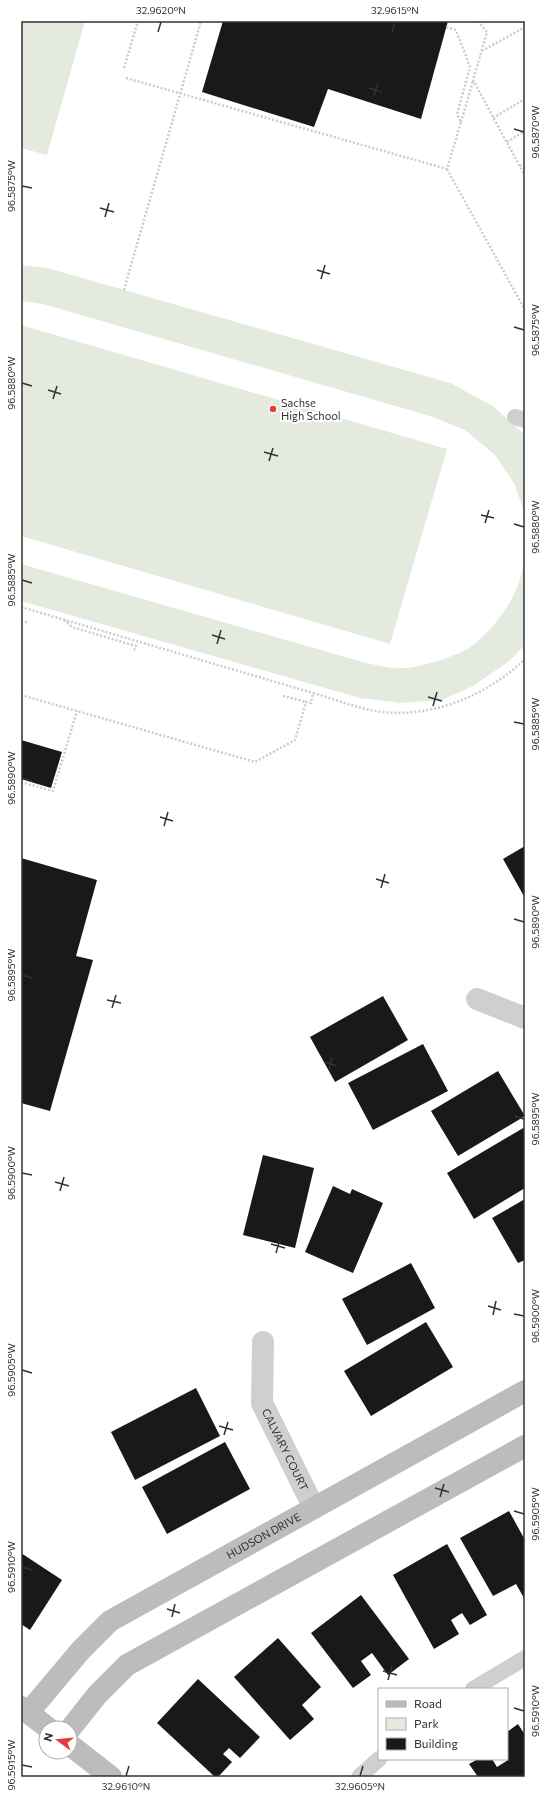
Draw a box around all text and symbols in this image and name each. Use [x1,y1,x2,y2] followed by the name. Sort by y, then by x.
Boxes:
[136,4,186,16] text: 32.9620°N
[371,4,419,16] text: 32.9615°N
[529,106,541,158] text: 96.5870°W
[5,160,17,212] text: 96.5875°W
[529,304,541,356] text: 96.5875°W
[5,356,17,410] text: 96.5880°W
[281,396,341,422] place label: Sachse High School
[268,404,278,414] marker: Sachse High School
[529,500,541,554] text: 96.5880°W
[5,554,17,606] text: 96.5885°W
[529,698,541,750] text: 96.5885°W
[5,751,17,805] text: 96.5890°W
[529,895,541,949] text: 96.5890°W
[5,949,17,1001] text: 96.5895°W
[529,1093,541,1145] text: 96.5895°W
[5,1146,17,1200] text: 96.5900°W
[529,1289,541,1343] text: 96.5900°W
[5,1343,17,1397] text: 96.5905°W
[260,1406,311,1493] street label: CALVARY COURT
[529,1487,541,1541] text: 96.5905°W
[224,1510,303,1561] street label: HUDSON DRIVE
[5,1541,17,1593] text: 96.5910°W
[529,1685,541,1737] text: 96.5910°W
[378,1688,508,1760] legend
[414,1696,442,1710] text: Road
[414,1716,440,1730] text: Park
[38,1720,78,1760] north arrow
[41,1731,55,1743] text: N
[414,1736,458,1750] text: Building
[5,1739,17,1791] text: 96.5915°W
[102,1780,150,1792] text: 32.9610°N
[335,1780,385,1792] text: 32.9605°N

